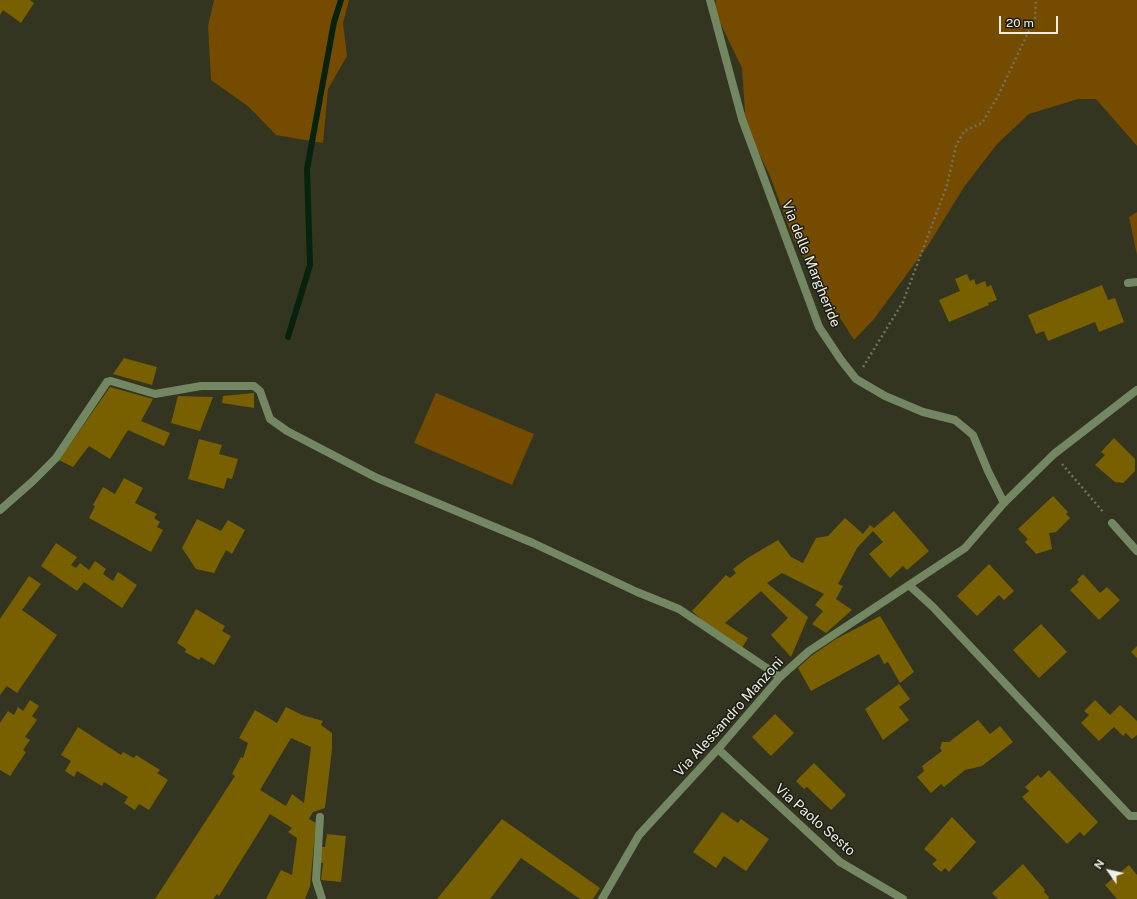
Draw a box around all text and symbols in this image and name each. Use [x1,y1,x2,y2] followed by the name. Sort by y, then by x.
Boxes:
[1001,8,1060,34] scale bar
[1006,16,1034,30] text: 20 m
[778,198,844,330] street label: Via delle Margheride
[671,654,787,780] street label: Via Alessandro Manzoni
[771,781,859,859] street label: Via Paolo Sesto
[1089,851,1129,891] north arrow
[1092,857,1106,871] text: N

